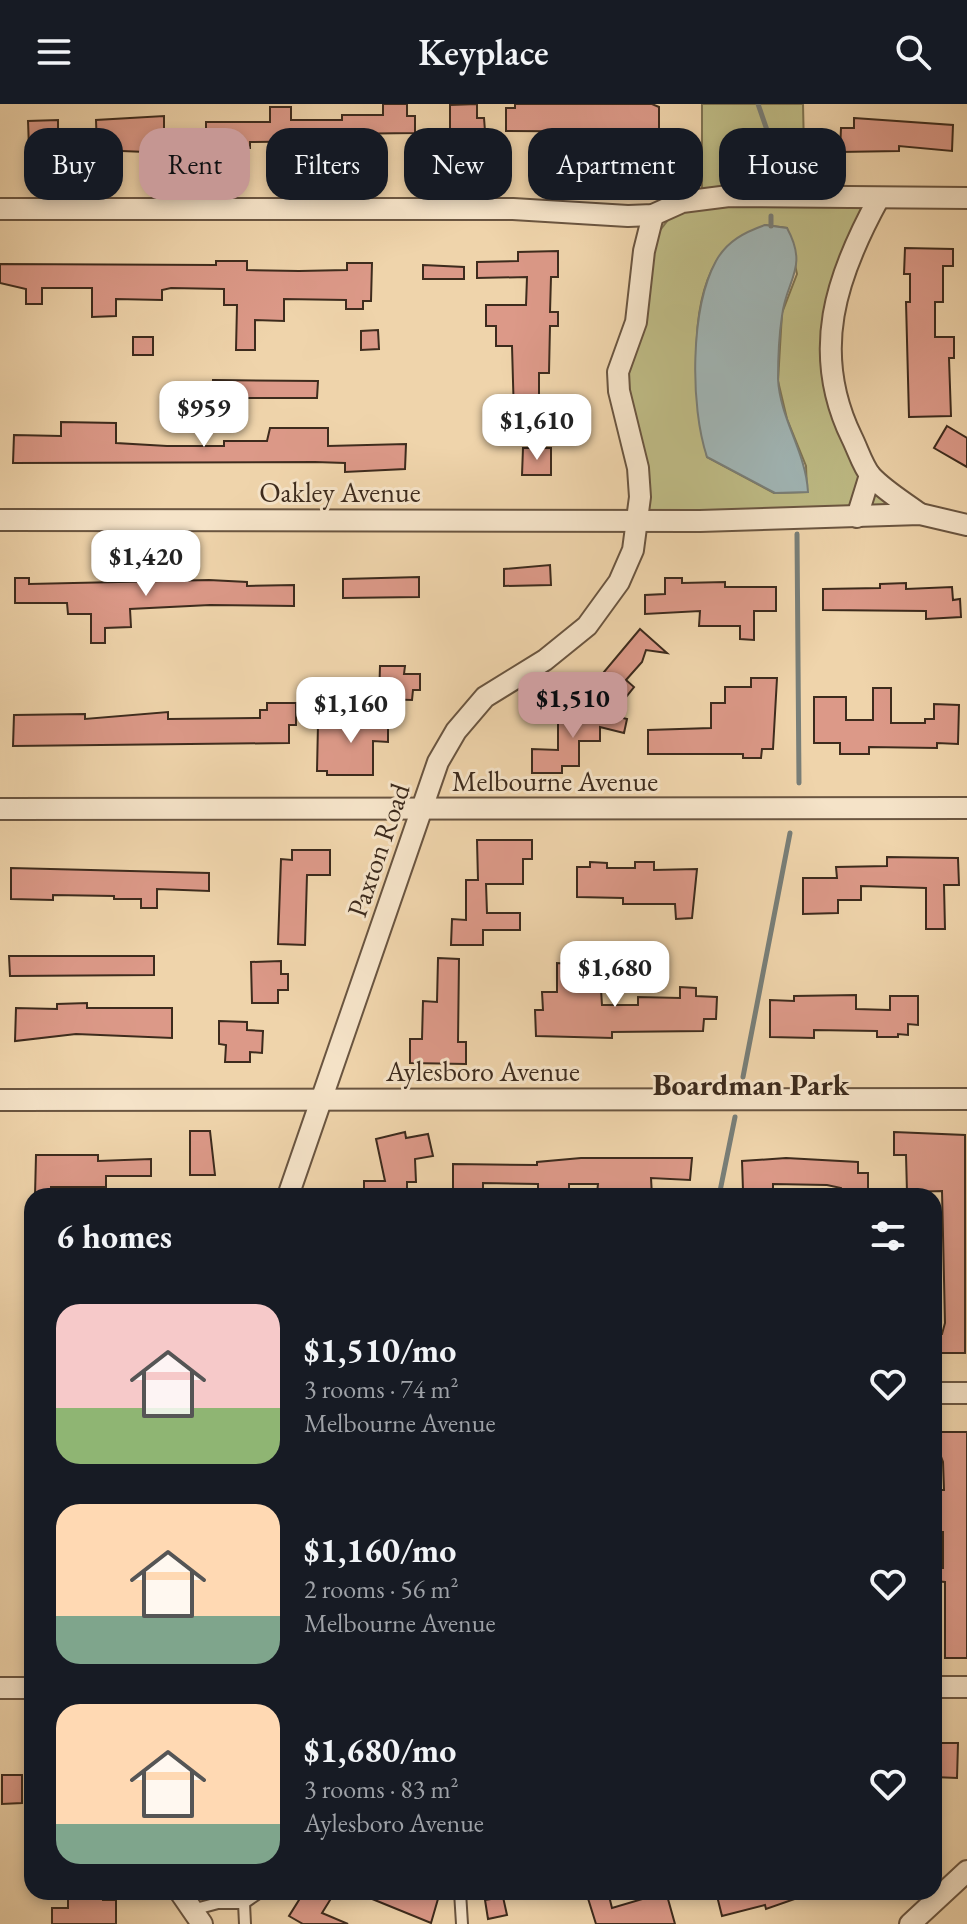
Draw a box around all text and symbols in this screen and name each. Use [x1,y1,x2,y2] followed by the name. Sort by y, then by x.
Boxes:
[418,29,549,76] text: Keyplace
[32,30,76,74] icon: menu
[891,30,935,74] icon: search
[24,128,123,200] chip: Buy
[139,128,250,200] chip: Rent
[266,128,388,200] chip: Filters
[404,128,512,200] chip: New
[528,128,703,200] chip: Apartment
[719,128,846,200] chip: House
[157,381,251,449] pin: $959
[177,390,231,424] text: $959
[472,394,602,462] pin: $1,610
[500,403,574,437] text: $1,610
[259,474,421,510] street label: Oakley Avenue
[81,530,211,598] pin: $1,420
[109,539,183,573] text: $1,420
[508,672,638,740] pin: $1,510
[286,677,416,745] pin: $1,160
[536,681,610,715] text: $1,510
[314,686,388,720] text: $1,160
[452,763,658,799] street label: Melbourne Avenue
[338,778,418,922] street label: Paxton Road
[550,941,680,1009] pin: $1,680
[578,950,652,984] text: $1,680
[385,1053,580,1089] street label: Aylesboro Avenue
[653,1065,850,1104] district label: Boardman Park
[56,1214,172,1258] text: 6 homes
[866,1214,910,1258] icon: filters
[304,1328,456,1372] text: $1,510/mo
[120,1336,216,1432] icon: home
[866,1362,910,1406] icon: heart
[304,1372,459,1406] text: 3 rooms · 74 m²
[304,1406,496,1440] text: Melbourne Avenue
[304,1528,456,1572] text: $1,160/mo
[120,1536,216,1632] icon: home
[866,1562,910,1606] icon: heart
[304,1572,459,1606] text: 2 rooms · 56 m²
[304,1606,496,1640] text: Melbourne Avenue
[304,1728,456,1772] text: $1,680/mo
[120,1736,216,1832] icon: home
[866,1762,910,1806] icon: heart
[304,1772,459,1806] text: 3 rooms · 83 m²
[304,1806,484,1840] text: Aylesboro Avenue

